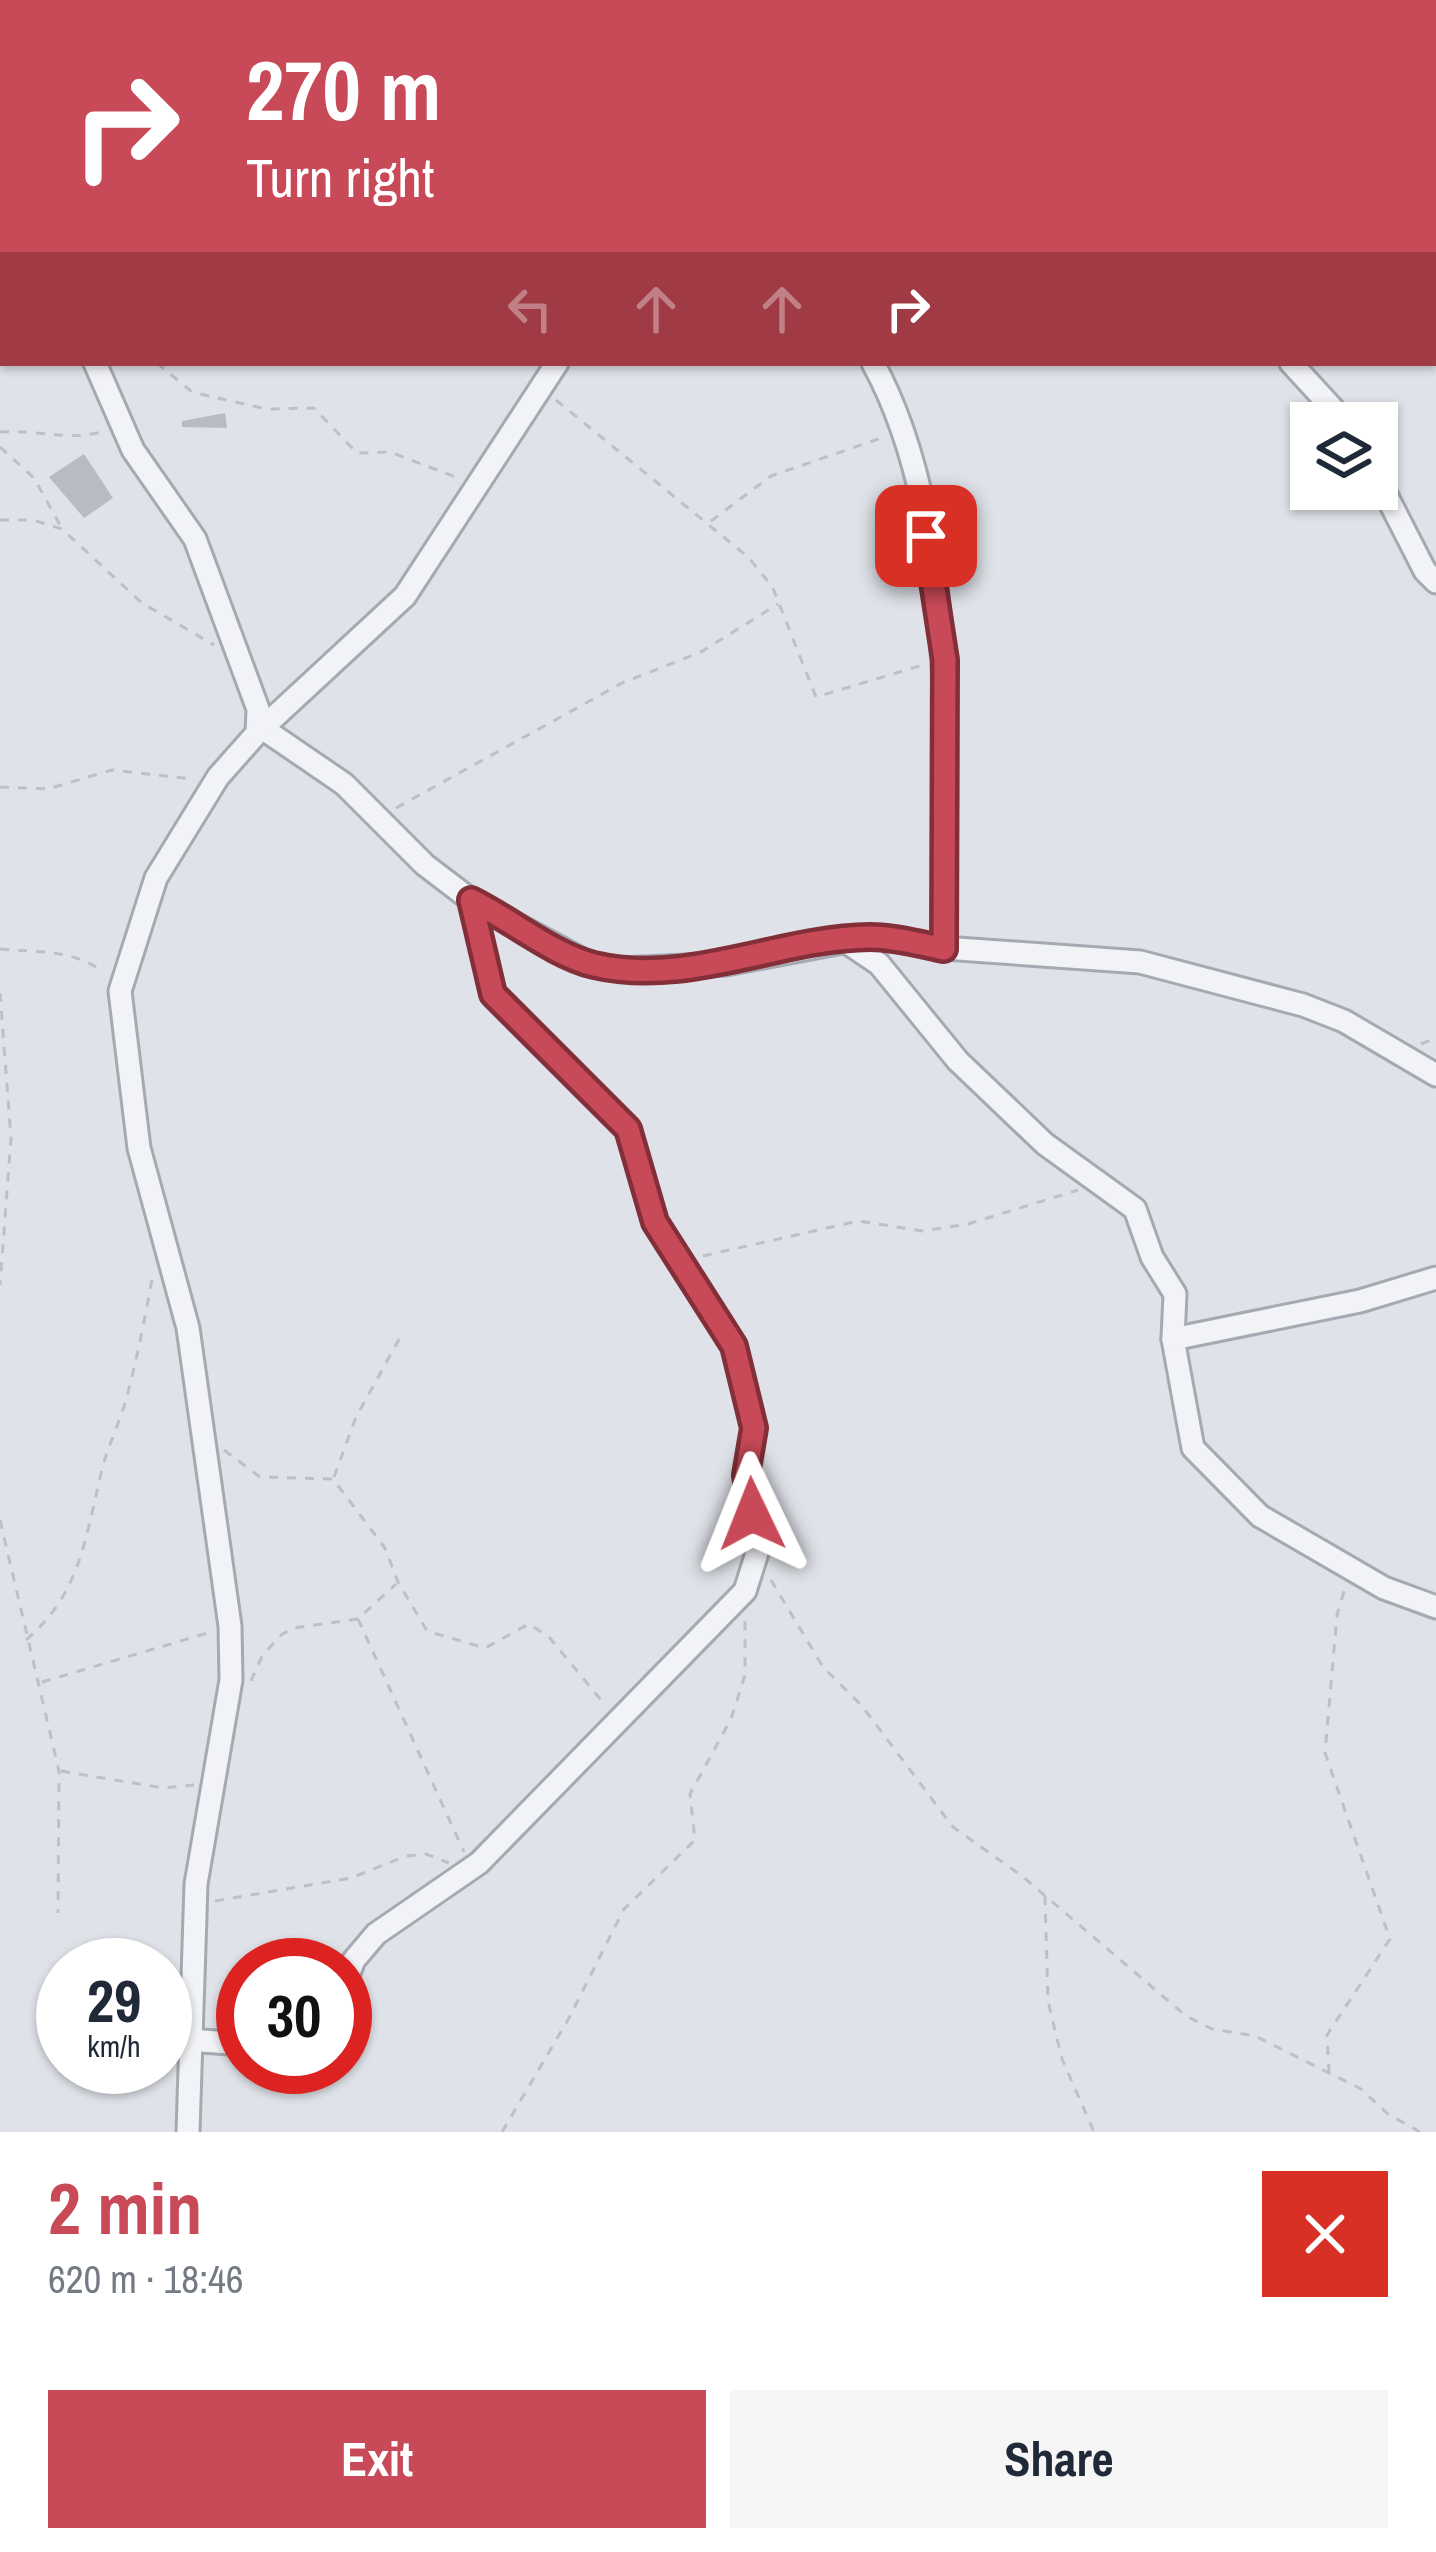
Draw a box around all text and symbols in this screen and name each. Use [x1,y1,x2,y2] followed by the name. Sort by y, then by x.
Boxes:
[246,33,441,146] text: 270 m
[48,48,204,204] icon: right
[246,141,434,214] text: Turn right
[497,276,563,342] icon: left
[623,276,689,342] icon: ahead
[749,276,815,342] icon: ahead
[875,276,941,342] icon: right
[1290,402,1398,510] map controls
[1290,402,1398,510] button: layers
[875,485,977,587] pin
[893,503,959,569] icon: arrive
[689,1451,815,1577] position arrow
[216,1938,372,2094] speed limit sign: 30
[87,1960,141,2041] text: 29
[87,2026,141,2066] text: km/h
[48,2159,202,2256] text: 2 min
[1262,2171,1388,2297] button: close
[48,2253,244,2305] text: 620 m · 18:46
[48,2390,706,2528] button: Exit
[730,2390,1388,2528] button: Share

